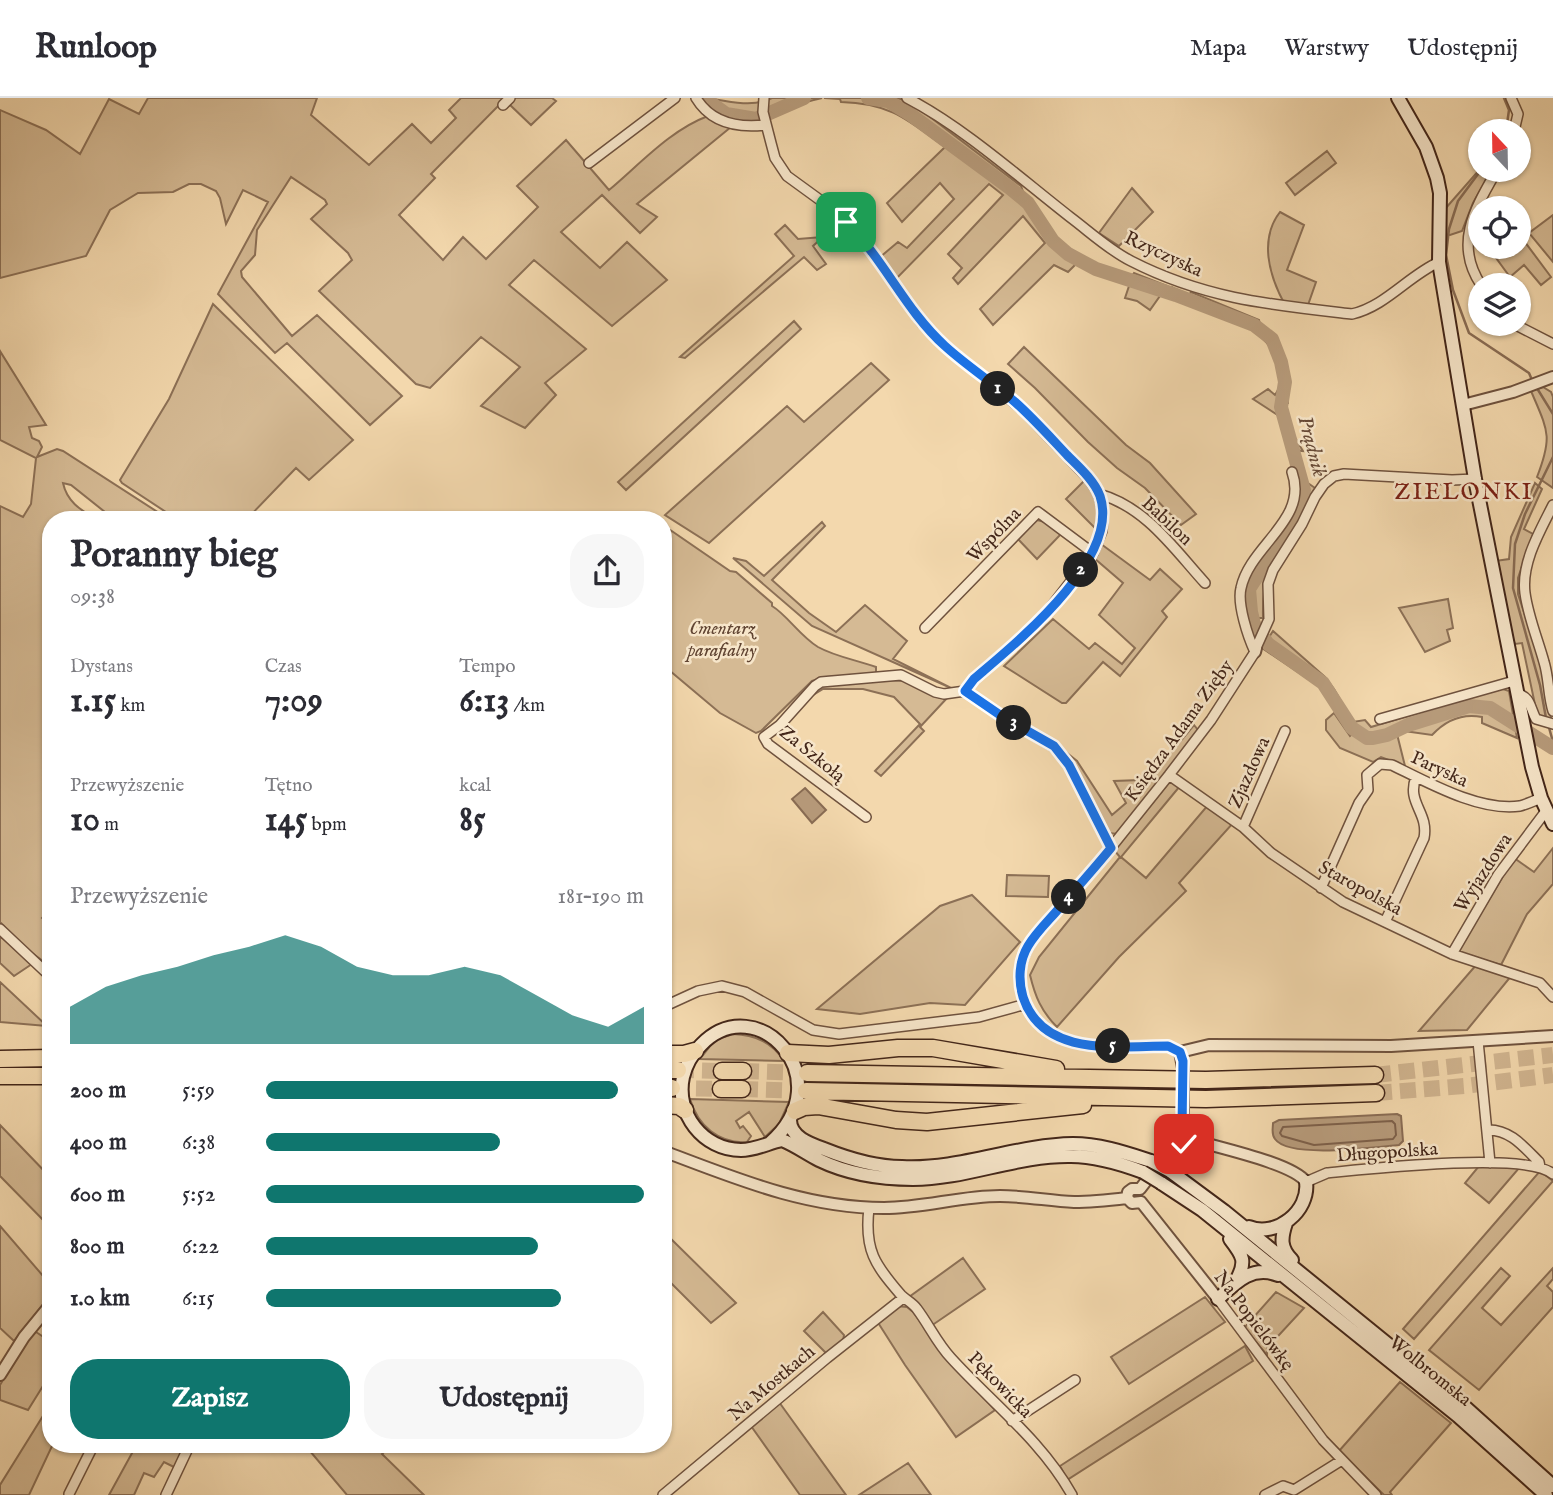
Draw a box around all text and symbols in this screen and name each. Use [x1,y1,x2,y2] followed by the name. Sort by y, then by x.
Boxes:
[35,27,157,69] text: Runloop
[1190,33,1246,64] text: Mapa
[1284,33,1369,64] text: Warstwy
[1407,33,1518,64] text: Udostępnij
[1468,119,1531,182] north arrow
[1468,119,1531,336] map controls
[816,192,876,252] pin
[1468,196,1531,259] button: locate
[827,203,865,241] icon: arrive
[1120,226,1207,284] street label: Rzyczyska
[1468,273,1531,336] button: layers
[981,372,1016,406] pin: 1
[994,376,1001,400] text: 1
[1290,413,1333,481] water label: Prądnik
[1394,478,1534,507] district label: ZIELONKI
[1136,492,1197,551] street label: Babilon
[962,502,1027,568] street label: Wspólna
[70,532,277,580] text: Poranny bieg
[570,534,644,608] button: share
[1064,552,1098,588] pin: 2
[1076,557,1085,581] text: 2
[70,582,115,611] text: 09:38
[684,617,757,663] park label: Cmentarz parafialny
[70,655,133,679] text: Dystans
[265,655,302,679] text: Czas
[459,655,515,679] text: Tempo
[1120,655,1240,807] street label: Księdza Adama Zięby
[70,679,116,724] text: 1.15
[265,679,323,724] text: 7:09
[459,679,509,724] text: 6:13
[116,694,145,718] text: km
[509,694,545,718] text: /km
[996,706,1032,740] pin: 3
[1010,710,1017,734] text: 3
[774,721,851,789] street label: Za Szkołą
[1223,733,1277,812] street label: Zjazdowa
[1407,746,1472,794] street label: Paryska
[70,774,184,798] text: Przewyższenie
[265,774,312,798] text: Tętno
[459,774,491,798] text: kcal
[70,798,100,843] text: 10
[265,798,307,843] text: 145
[459,798,486,843] text: 85
[100,813,119,837] text: m
[307,813,347,837] text: bpm
[1449,828,1519,917] street label: Wyjazdowa
[1314,856,1407,922] street label: Staropolska
[1052,880,1086,914] pin: 4
[70,882,208,911] text: Przewyższenie
[557,882,644,911] text: 181–190 m
[1064,884,1073,908] text: 4
[1096,1028,1130,1063] pin: 5
[1109,1033,1116,1057] text: 5
[70,1076,126,1105] text: 200 m
[182,1076,215,1105] text: 5:59
[1154,1114,1214,1174] pin
[1165,1125,1203,1163] icon: check
[70,1128,127,1157] text: 400 m
[182,1128,215,1157] text: 6:38
[1336,1137,1439,1169] street label: Długopolska
[70,1180,125,1209] text: 600 m
[182,1180,215,1209] text: 5:52
[70,1232,124,1261] text: 800 m
[182,1232,219,1261] text: 6:22
[1208,1266,1299,1376] street label: Na Popielówkę
[70,1284,130,1313] text: 1.0 km
[182,1284,215,1313] text: 6:15
[1384,1331,1477,1413] street label: Wolbromska
[724,1340,821,1427] street label: Na Mostkach
[962,1347,1038,1424] street label: Pękowicka
[70,1359,350,1439] button: Zapisz
[364,1359,644,1439] button: Udostępnij

